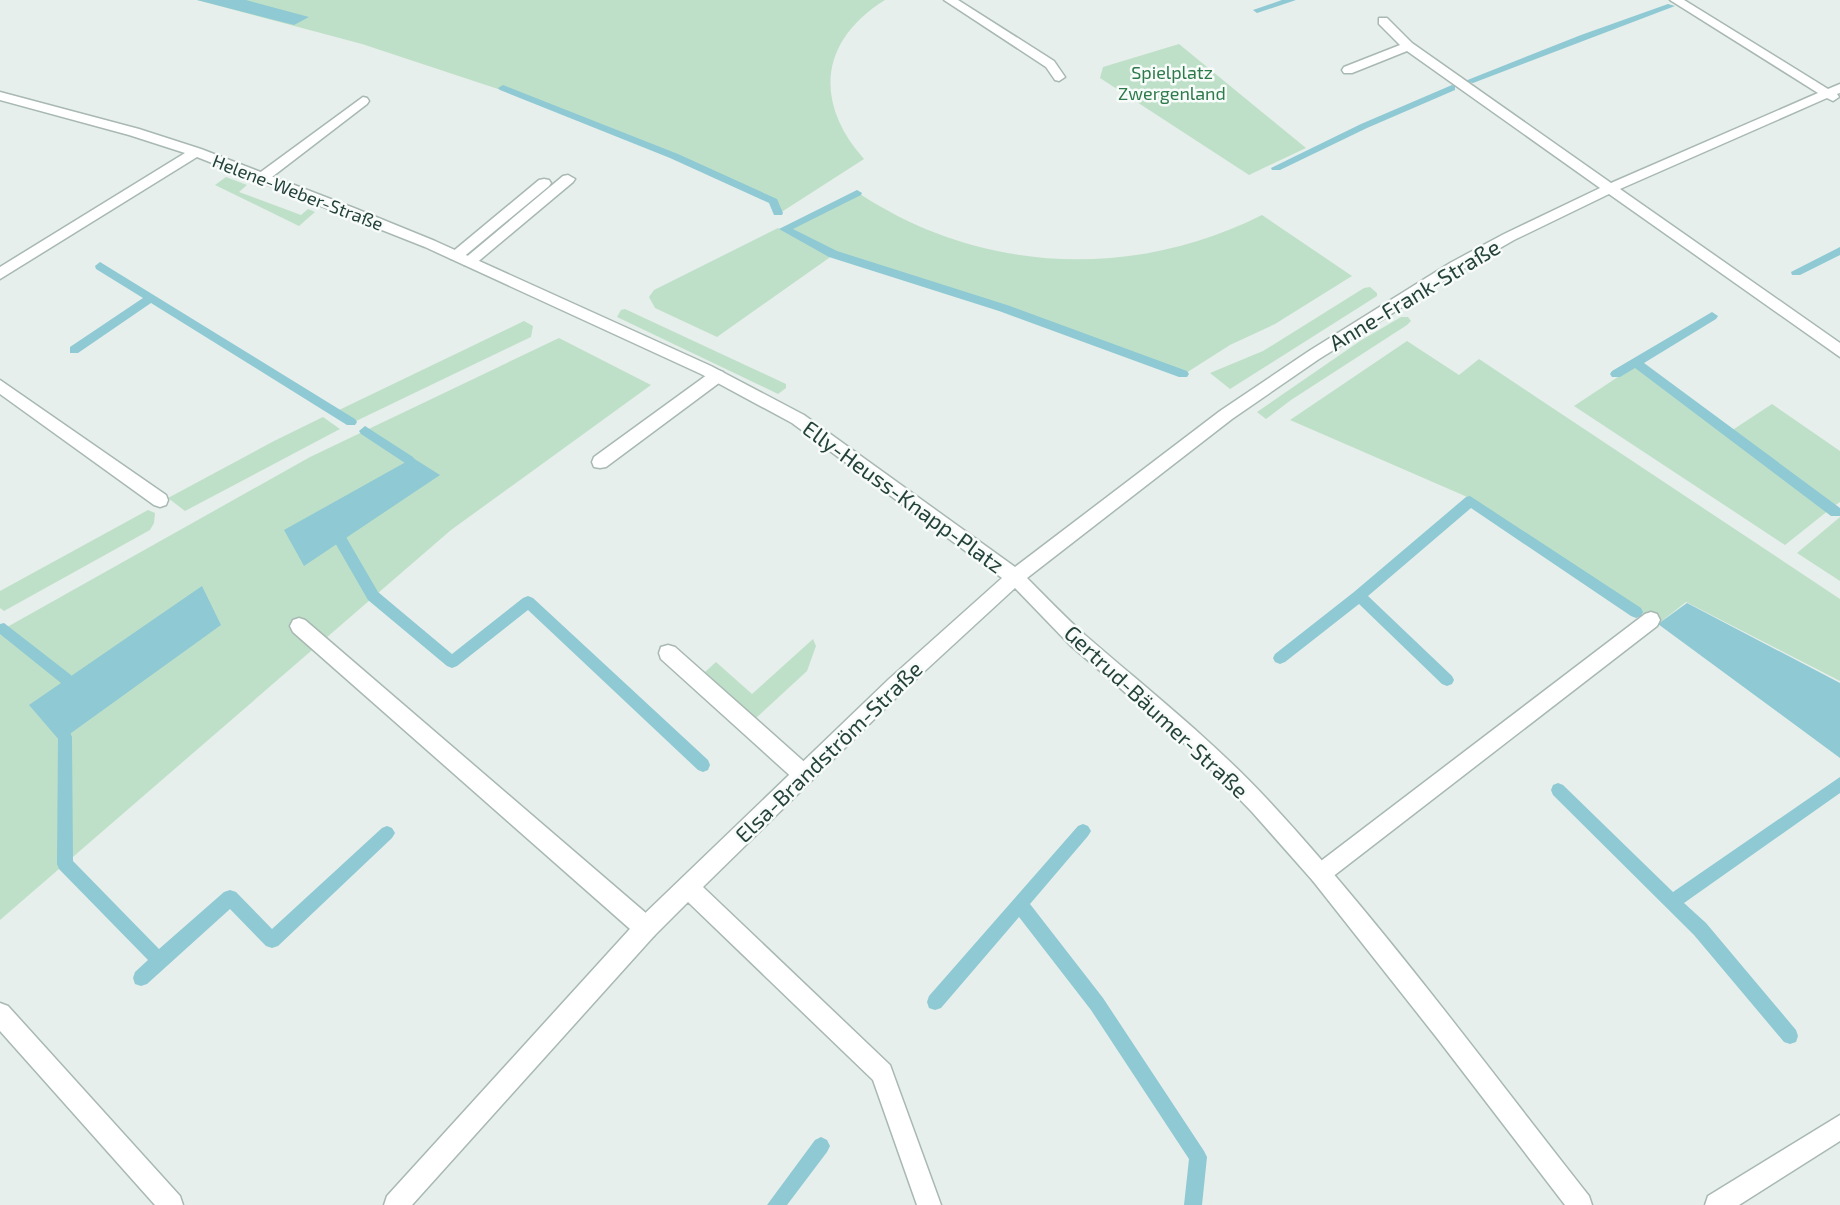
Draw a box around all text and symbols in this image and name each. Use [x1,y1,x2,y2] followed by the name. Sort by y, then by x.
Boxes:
[1118,61,1226,104] park label: Spielplatz Zwergenland
[210,149,386,235] street label: Helene-Weber-Straße
[1324,233,1504,355] street label: Anne-Frank-Straße
[798,414,1010,578] street label: Elly-Heuss-Knapp-Platz
[1060,619,1254,803] street label: Gertrud-Bäumer-Straße
[729,655,927,847] street label: Elsa-Brandström-Straße

